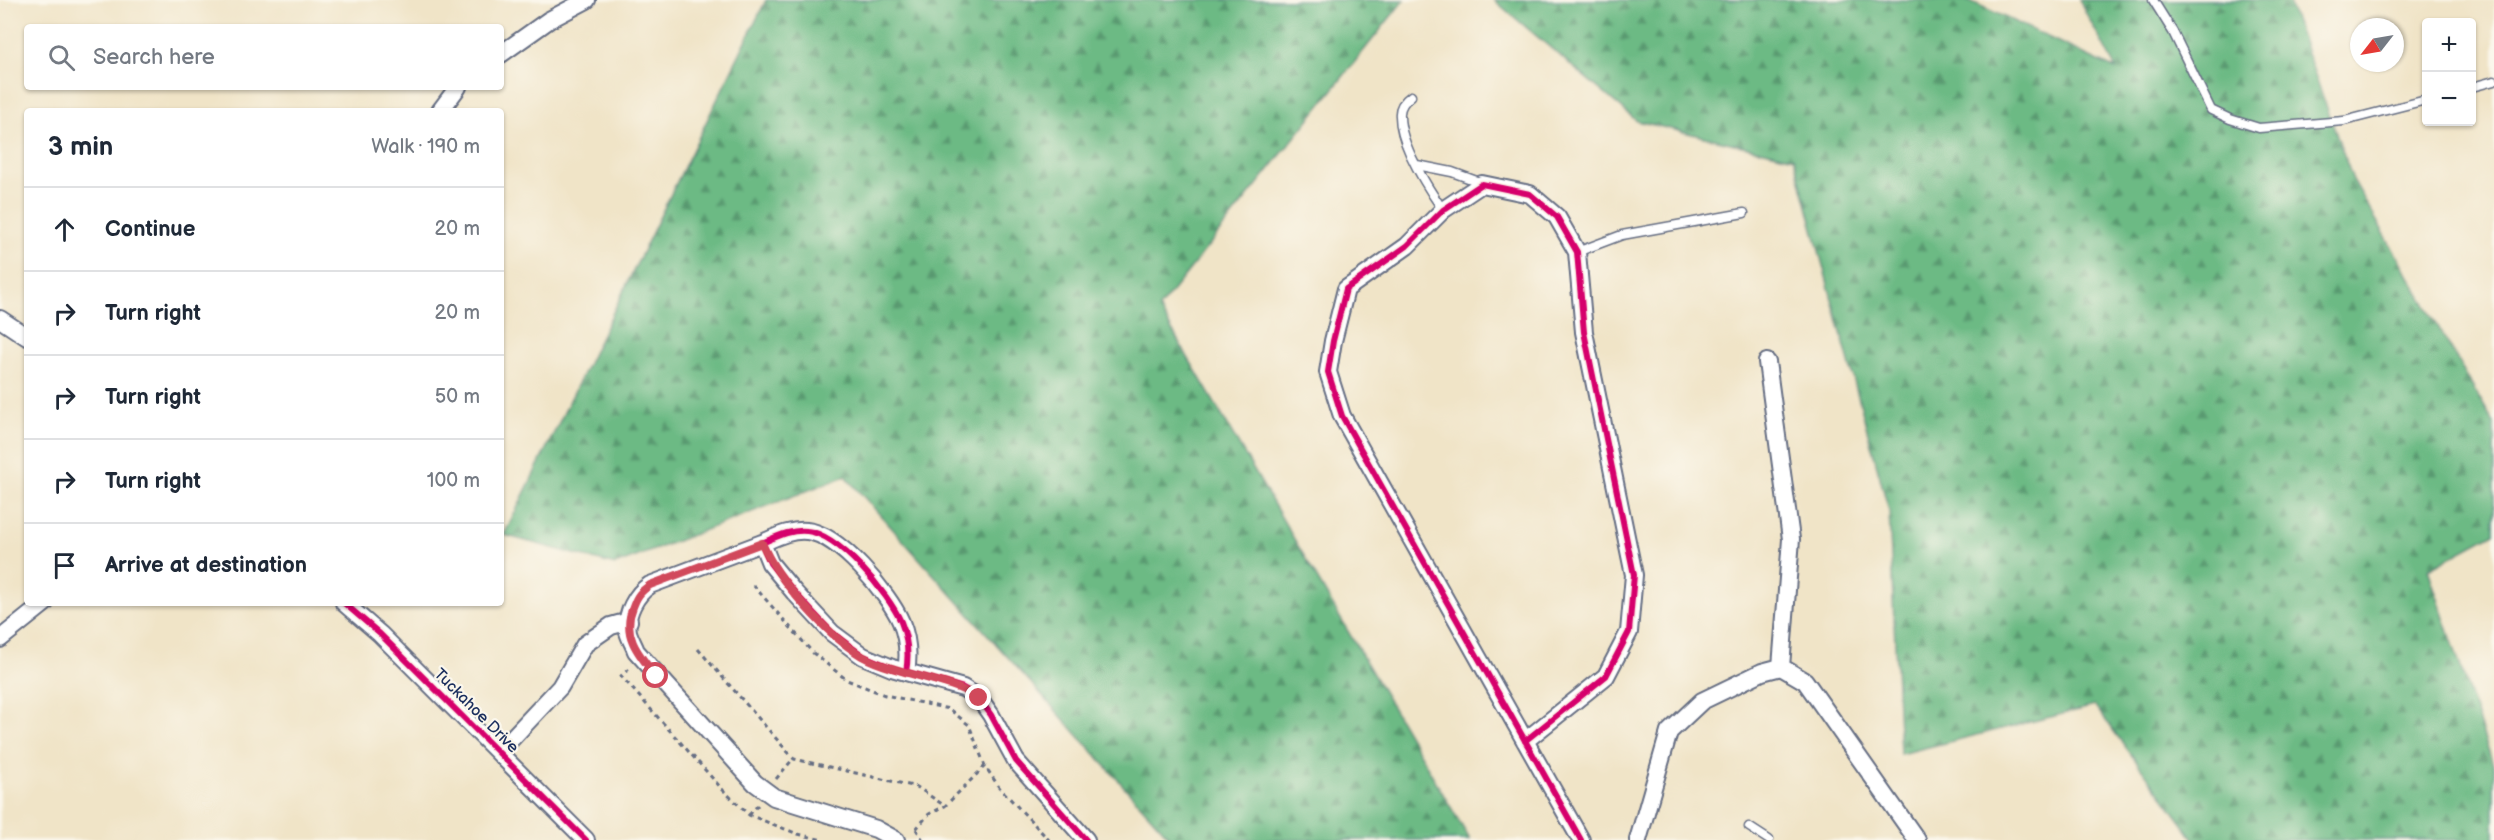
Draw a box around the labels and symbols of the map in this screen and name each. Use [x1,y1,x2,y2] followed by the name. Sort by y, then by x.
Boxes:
[2350,18,2404,72] north arrow
[642,662,668,688] route start
[430,665,523,758] street label: Tuckahoe Drive
[965,684,991,710] route end

